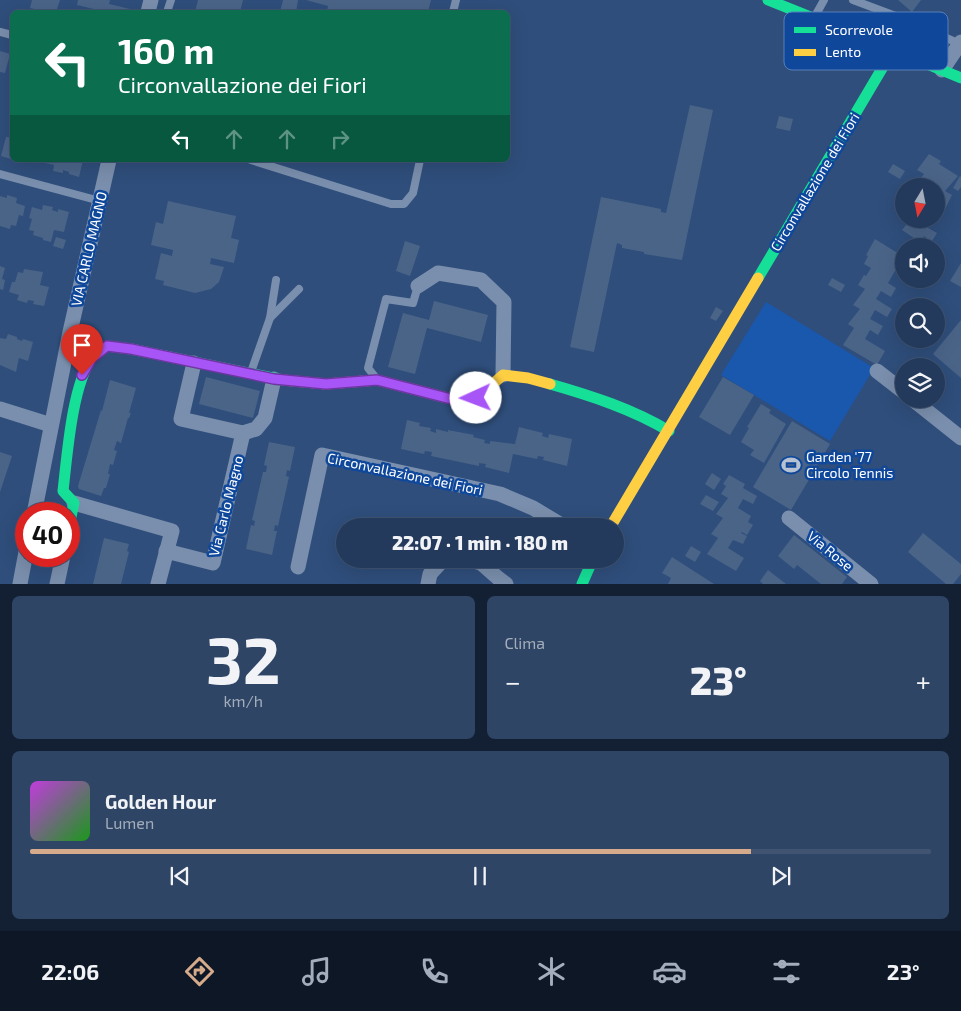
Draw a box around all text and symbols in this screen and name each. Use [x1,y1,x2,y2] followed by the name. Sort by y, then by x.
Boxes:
[784,12,948,70] legend
[825,21,893,38] text: Scorrevole
[118,29,214,71] text: 160 m
[35,30,100,95] icon: left
[825,43,861,60] text: Lento
[118,71,367,97] text: Circonvallazione dei Fiori
[767,110,863,254] street label: Circonvallazione dei Fiori
[167,125,195,153] icon: left
[220,125,248,153] icon: ahead
[273,125,301,153] icon: ahead
[326,125,354,153] icon: right
[895,178,945,228] north arrow
[895,178,945,408] map controls
[67,190,110,308] street label: VIA CARLO MAGNO
[895,238,945,288] button: sound
[895,298,945,348] button: search
[61,324,103,375] pin
[68,331,96,359] icon: arrive
[895,358,945,408] button: layers
[449,371,501,423] position arrow
[806,448,893,481] place label: Garden '77 Circolo Tennis
[326,449,484,498] street label: Circonvallazione dei Fiori
[205,454,246,558] street label: Via Carlo Magno
[780,454,802,476] sports icon: Garden '77 Circolo Tennis
[15,502,80,567] speed limit sign: 40
[804,527,857,574] street label: Via Rose
[392,531,568,554] text: 22:07 · 1 min · 180 m
[206,619,281,697] text: 32
[505,633,545,652] text: Clima
[690,657,747,703] text: 23°
[505,664,521,698] text: −
[916,664,931,698] text: +
[223,691,263,710] text: km/h
[105,790,216,813] text: Golden Hour
[105,813,154,832] text: Lumen
[166,862,194,890] icon: previous
[466,862,494,890] icon: pause
[767,862,795,890] icon: next
[182,954,217,989] icon: directions
[299,954,334,989] icon: music
[417,954,452,989] icon: phone
[534,954,569,989] icon: climate
[652,954,687,989] icon: car
[769,954,804,989] icon: filters
[41,958,99,984] text: 22:06
[887,958,920,984] text: 23°

